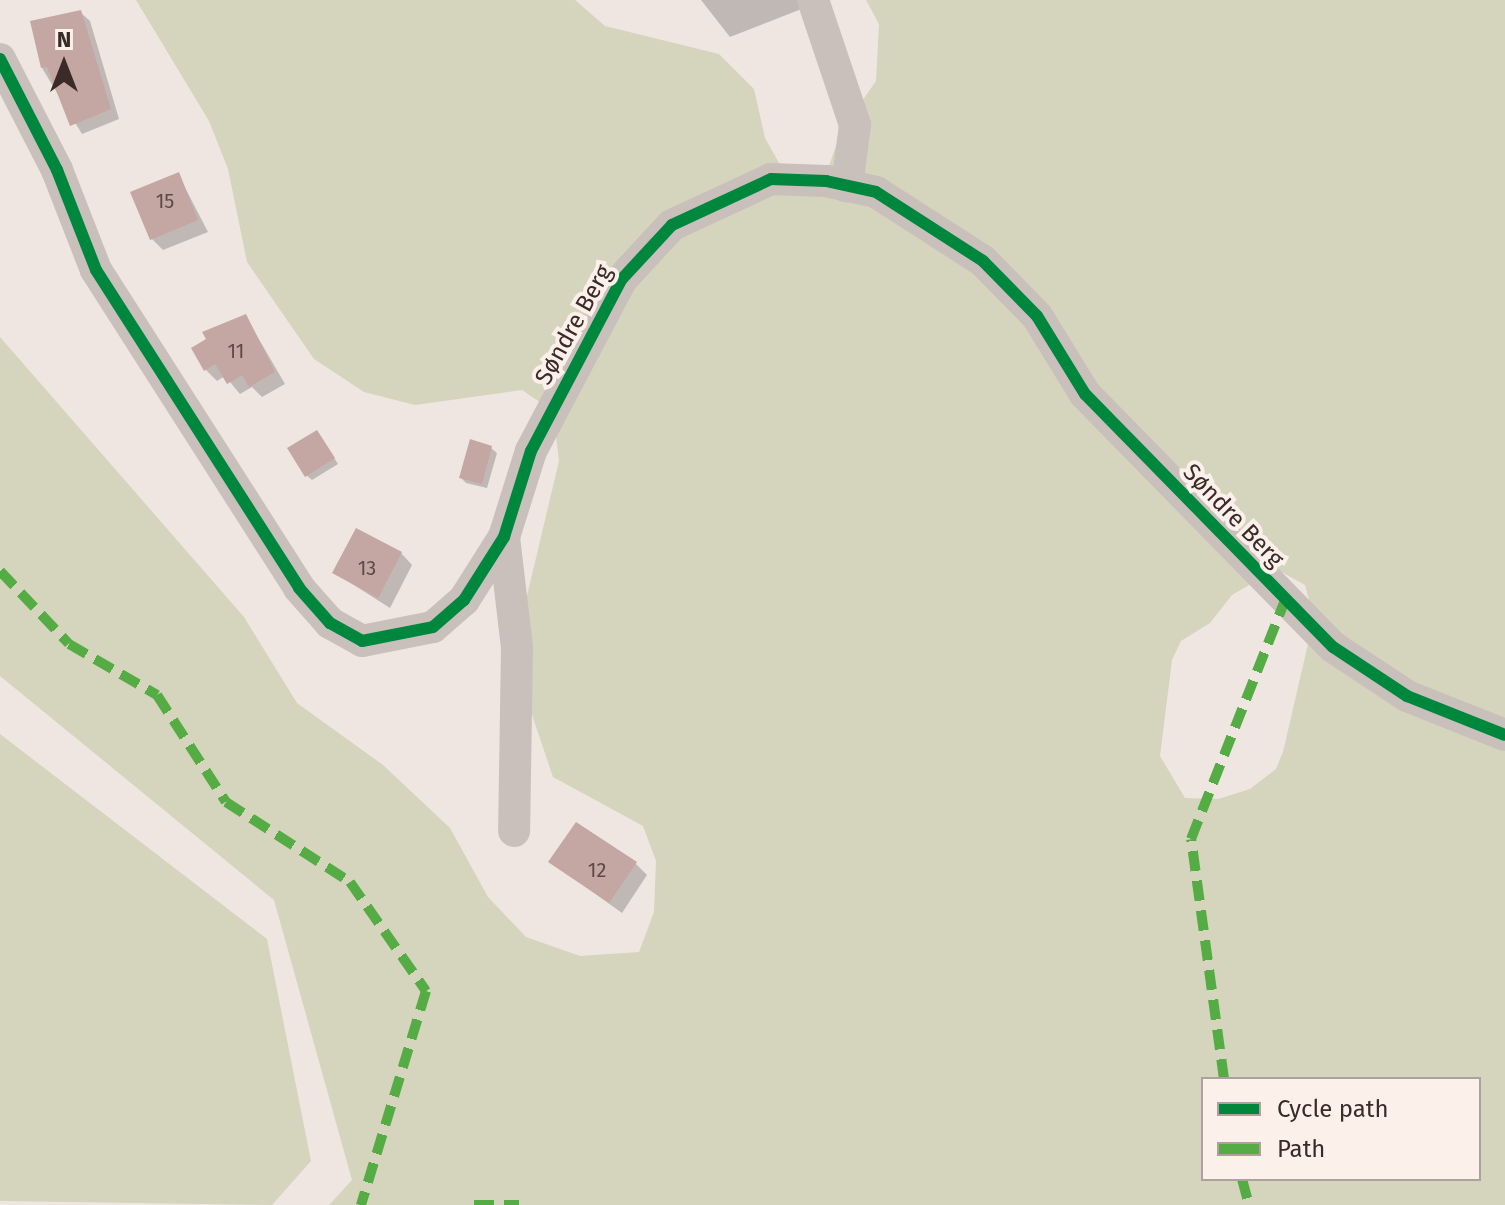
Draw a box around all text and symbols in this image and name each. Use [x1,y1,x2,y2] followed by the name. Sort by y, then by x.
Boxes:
[24,24,104,104] north arrow
[57,26,71,53] text: N
[156,189,174,213] house number: 15
[529,260,619,390] street label: Søndre Berg
[227,339,245,363] house number: 11
[1177,458,1289,574] street label: Søndre Berg
[358,556,376,580] house number: 13
[588,858,606,882] house number: 12
[1201,1077,1481,1181] legend
[1277,1095,1389,1123] text: Cycle path
[1277,1135,1325,1163] text: Path

